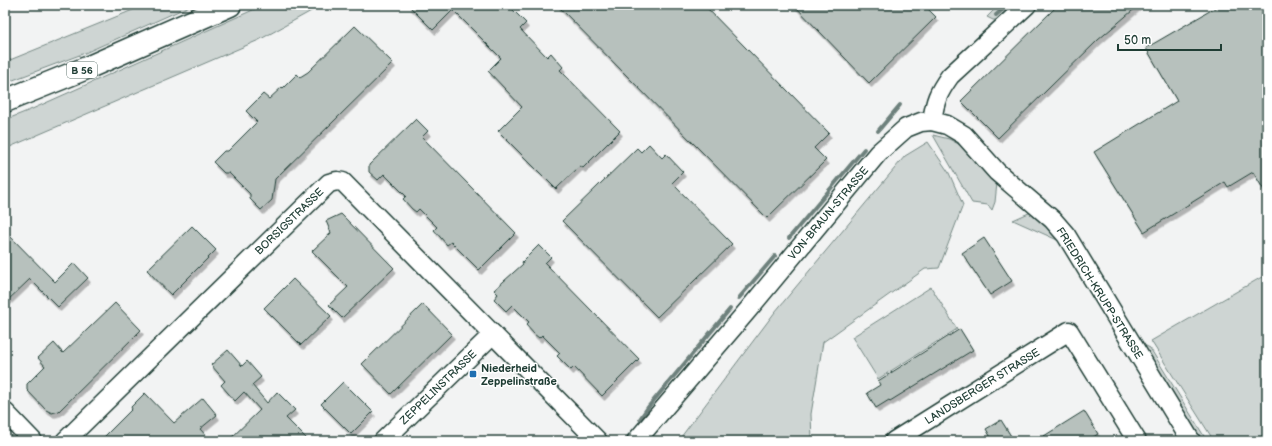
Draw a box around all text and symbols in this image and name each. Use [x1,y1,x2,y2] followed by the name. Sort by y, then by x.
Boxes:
[1118,26,1221,52] scale bar
[1124,33,1151,48] text: 50 m
[67,62,97,78] road number: B 56
[786,164,871,262] street label: VON-BRAUN-STRASSE
[252,185,326,257] street label: BORSIGSTRASSE
[1054,225,1146,362] street label: FRIEDRICH-KRUPP-STRASSE
[923,346,1042,427] street label: LANDSBERGER STRASSE
[397,348,479,428] street label: ZEPPELINSTRASSE
[481,362,557,388] place label: Niederheid Zeppelinstraße
[468,369,478,379] marker: Niederheid Zeppelinstraße

